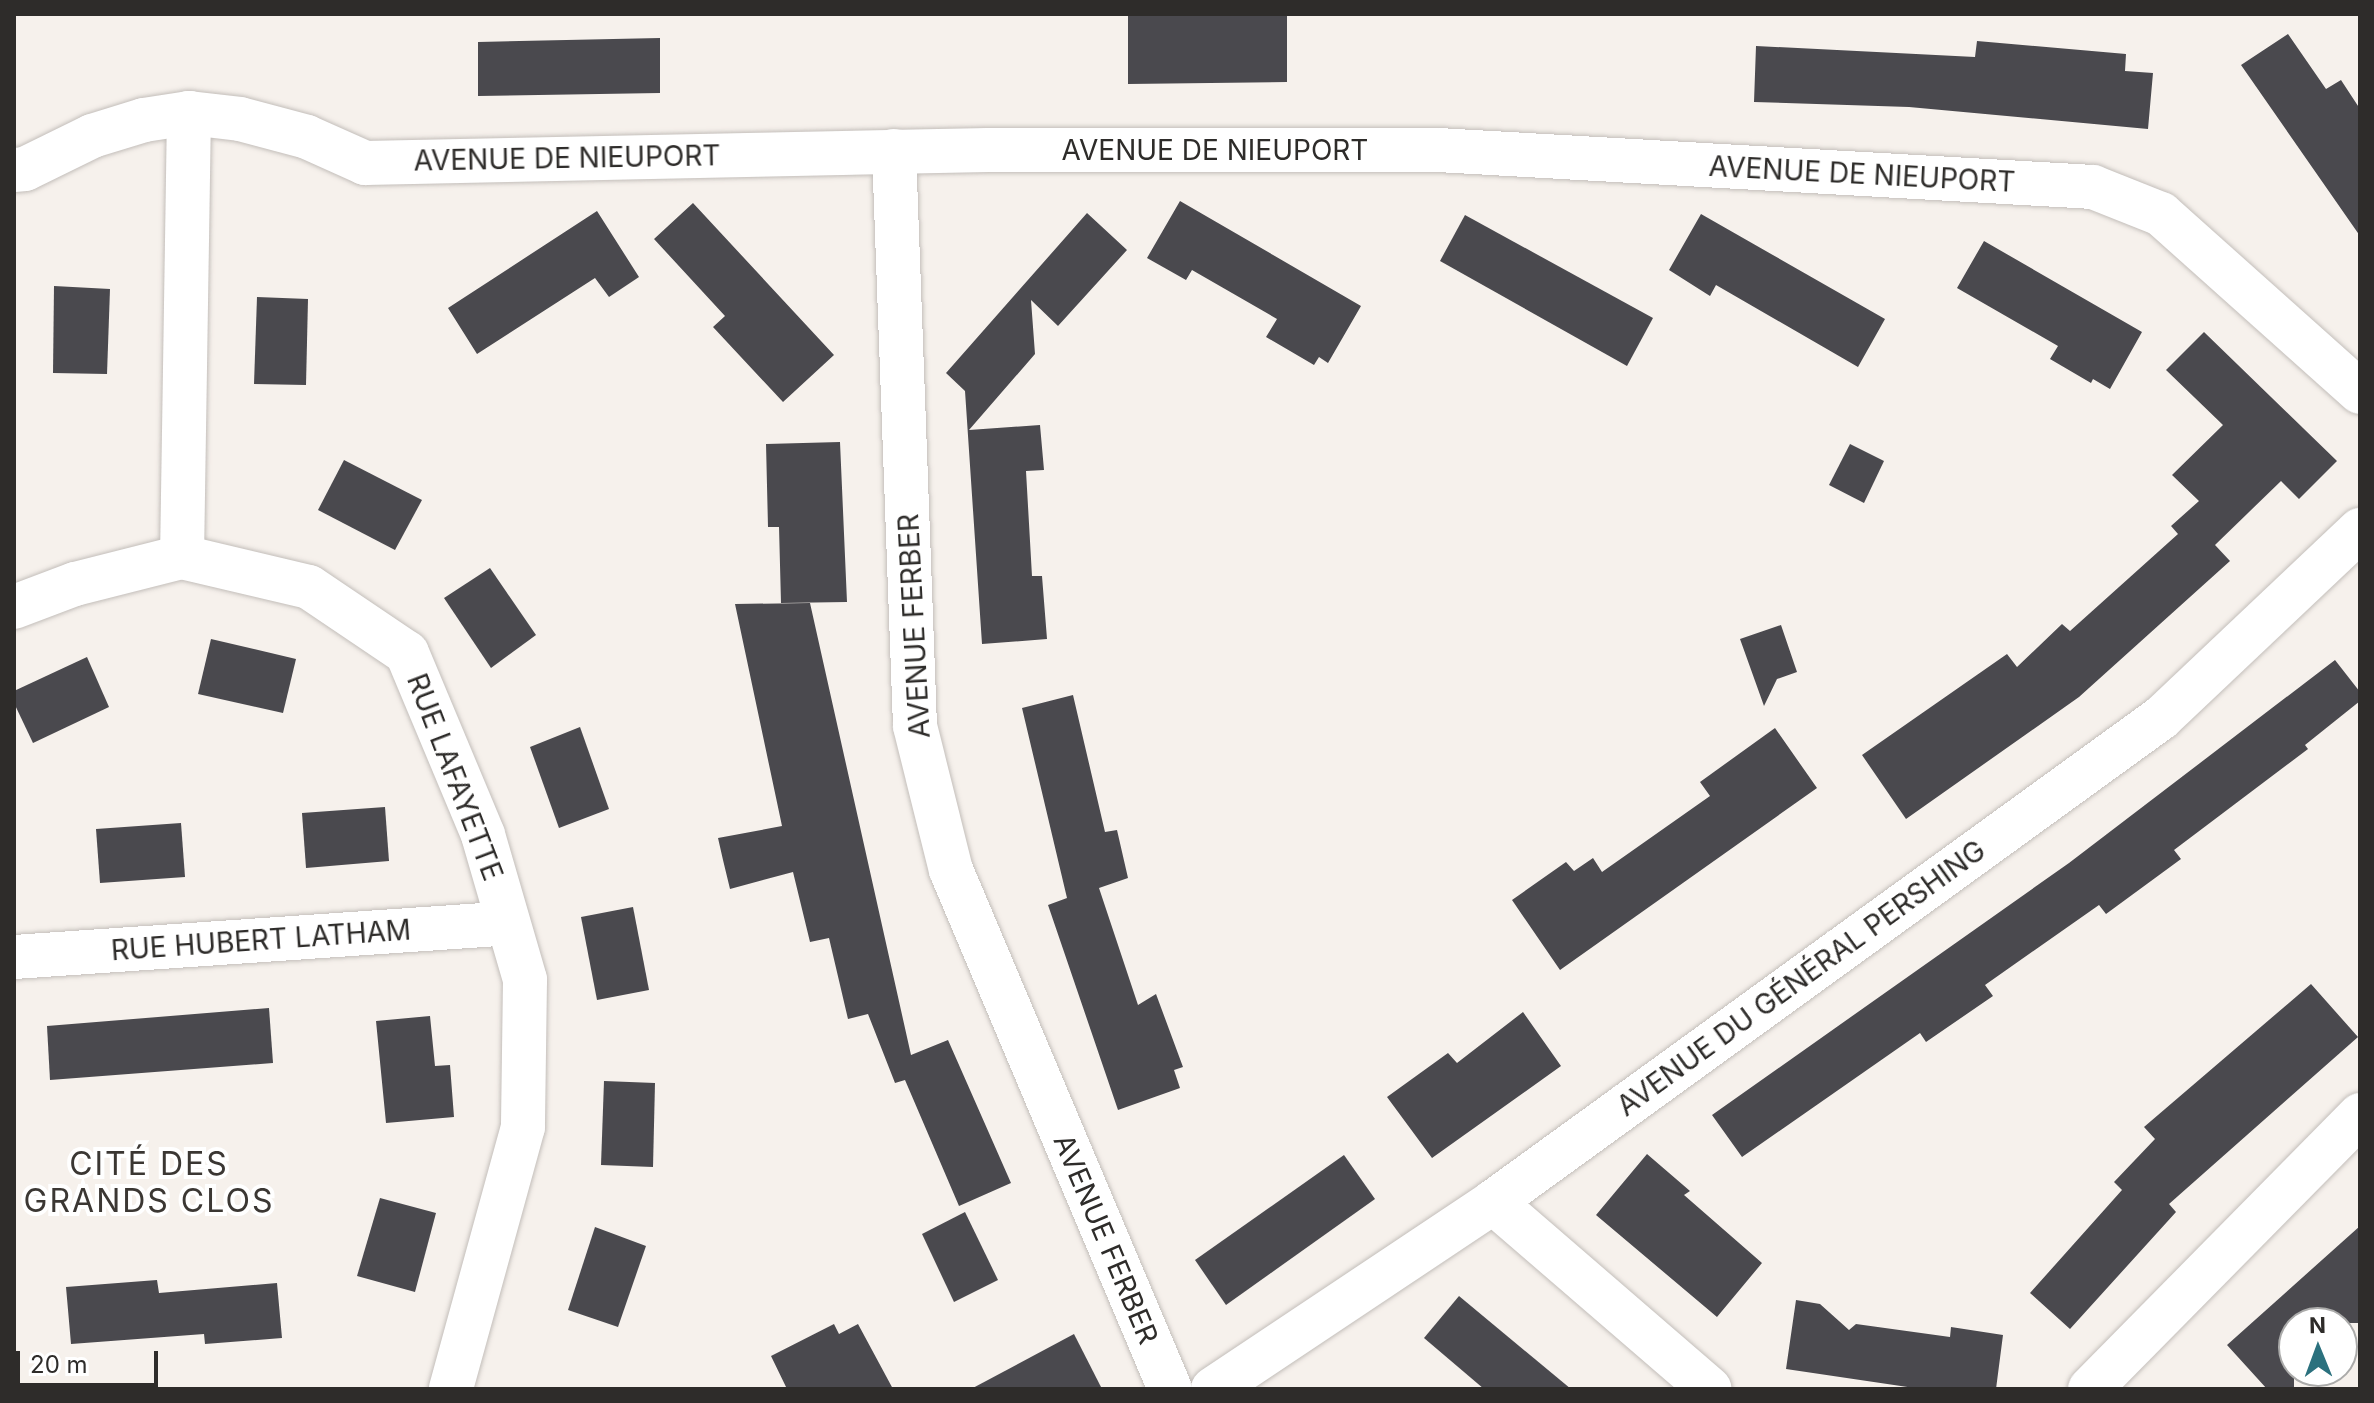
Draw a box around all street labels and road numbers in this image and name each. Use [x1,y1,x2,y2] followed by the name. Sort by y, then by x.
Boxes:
[1062,133,1368,167] street label: AVENUE DE NIEUPORT
[413,139,721,177] street label: AVENUE DE NIEUPORT
[1708,149,2016,199] street label: AVENUE DE NIEUPORT
[891,513,937,739] street label: AVENUE FERBER
[400,669,510,885] street label: RUE LAFAYETTE
[1610,833,1992,1123] street label: AVENUE DU GÉNÉRAL PERSHING
[110,913,412,967] street label: RUE HUBERT LATHAM
[1047,1129,1165,1349] street label: AVENUE FERBER

